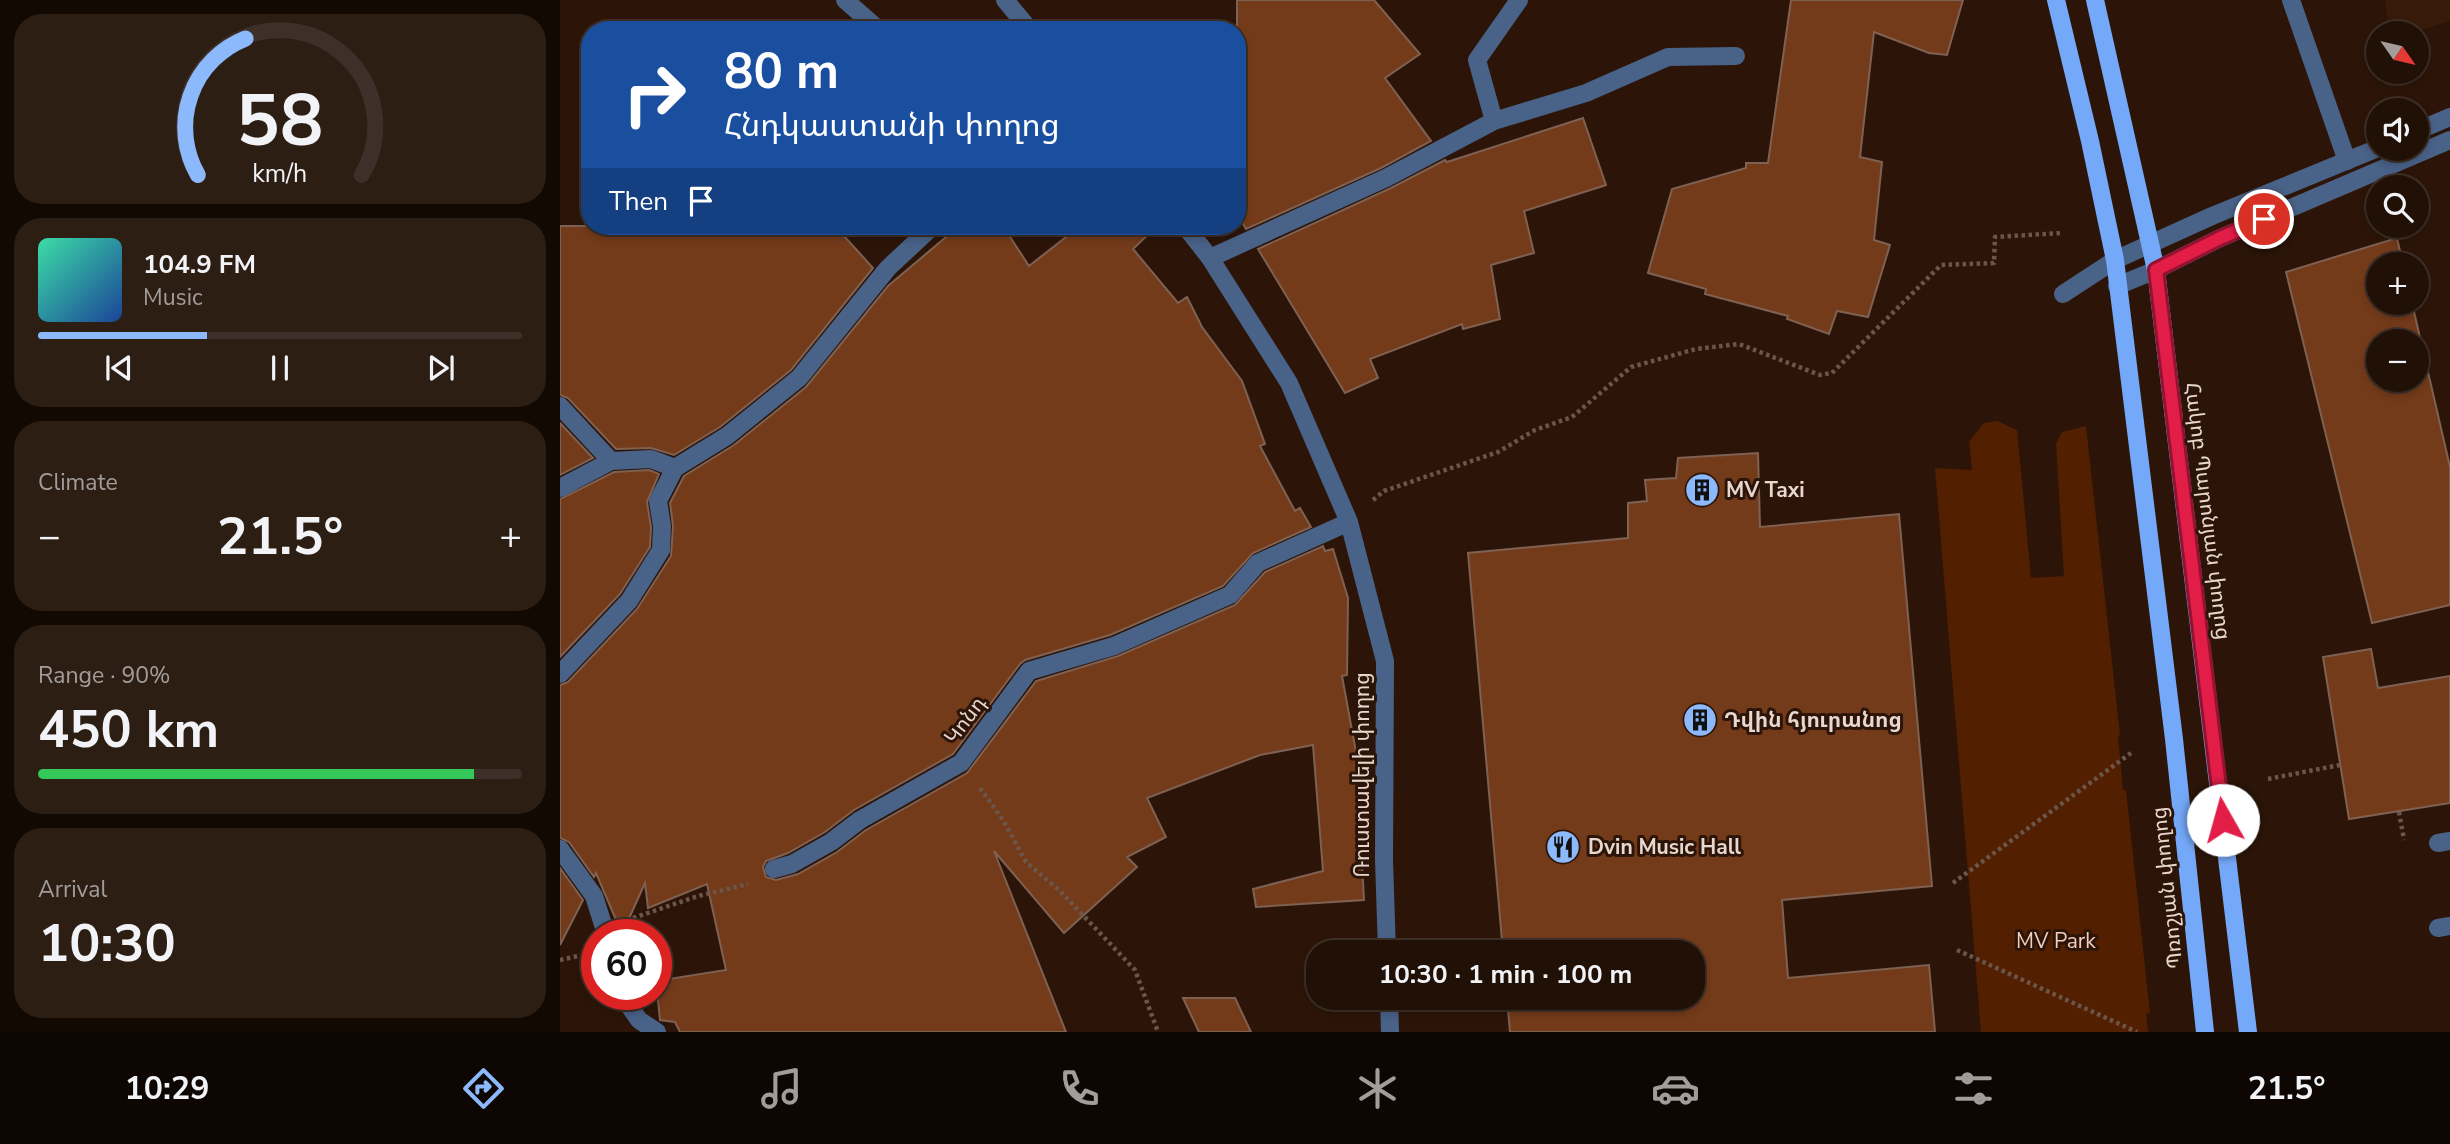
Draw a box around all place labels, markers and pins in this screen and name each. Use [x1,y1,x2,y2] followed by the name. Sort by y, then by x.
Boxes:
[2234,189,2294,249] pin
[1683,471,1721,509] building icon: MV Taxi
[1726,476,1805,504] place label: MV Taxi
[1681,701,1719,739] building icon: Դվին հյուրանոց
[1724,706,1902,734] place label: Դվին հյուրանոց
[1544,828,1582,866] restaurant icon: Dvin Music Hall
[1588,833,1741,861] place label: Dvin Music Hall

